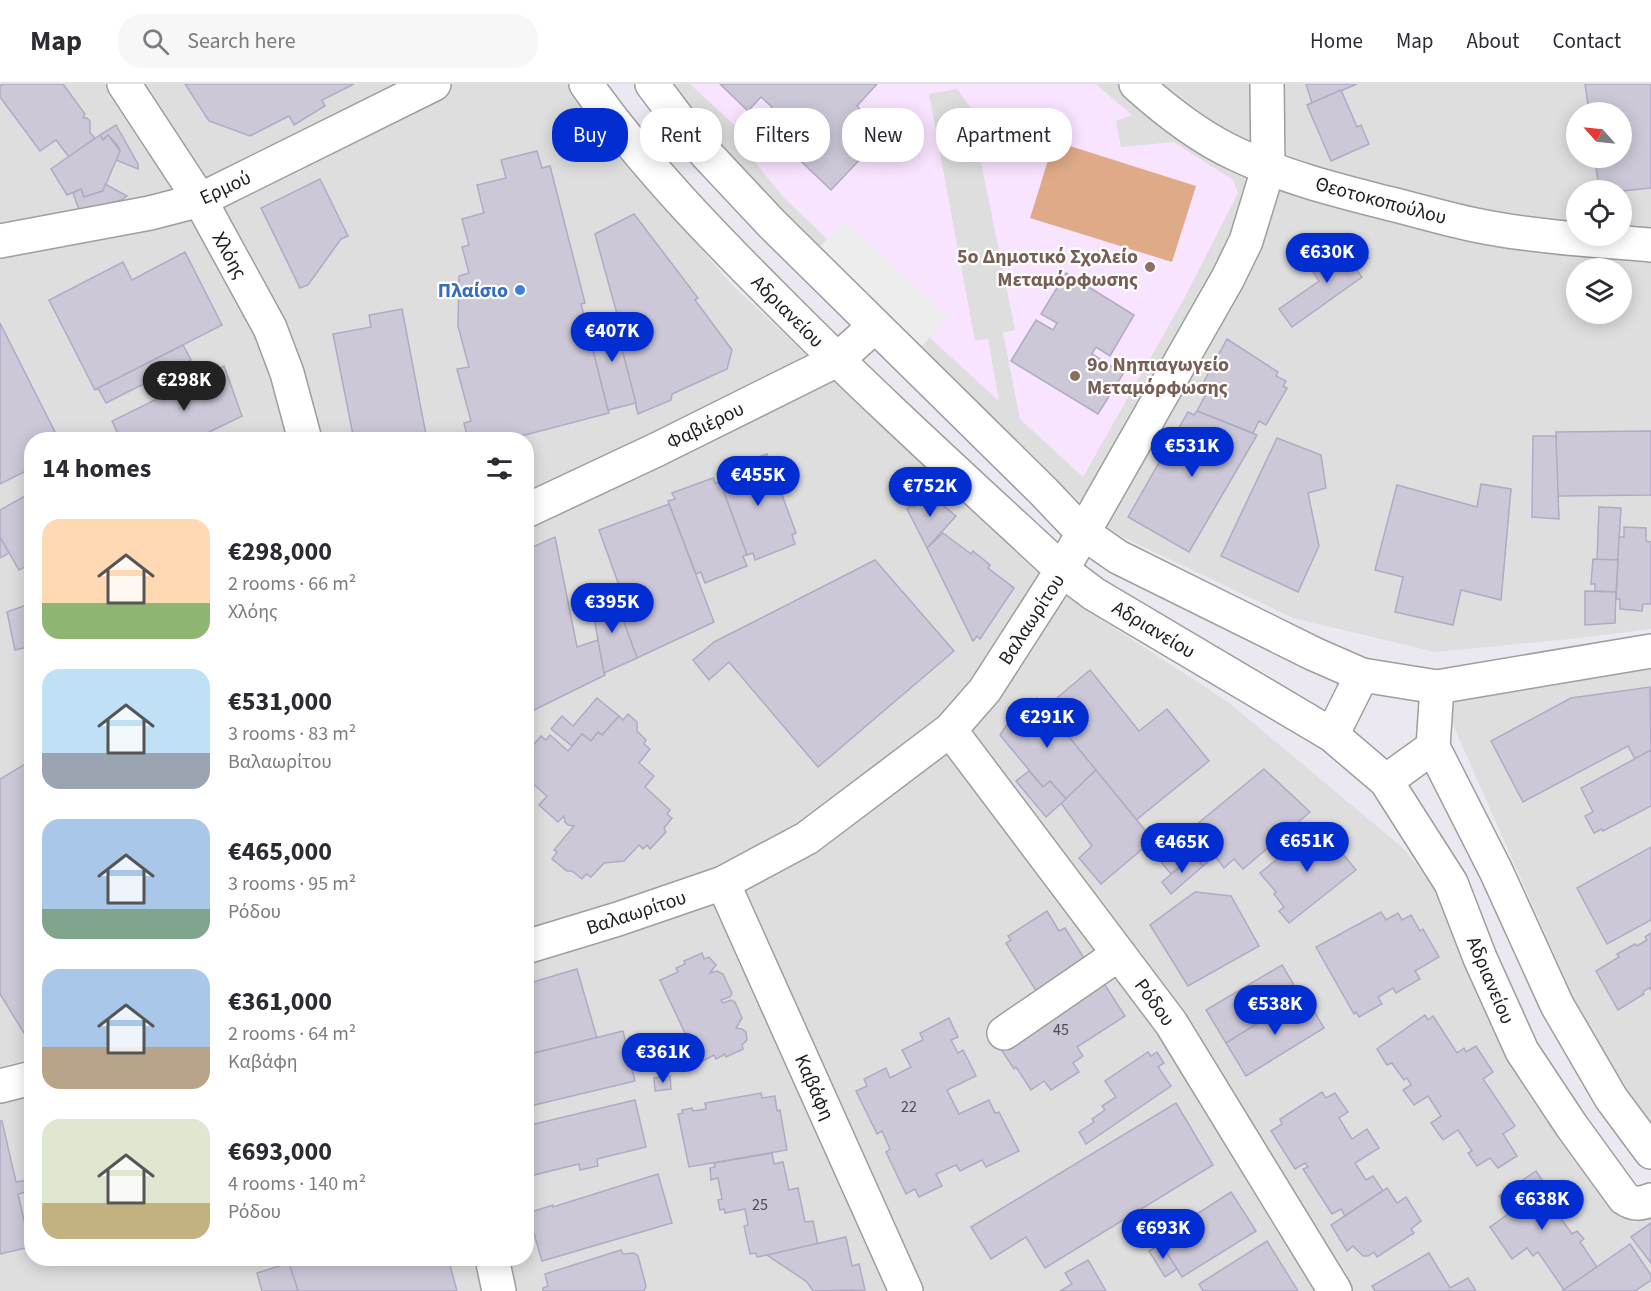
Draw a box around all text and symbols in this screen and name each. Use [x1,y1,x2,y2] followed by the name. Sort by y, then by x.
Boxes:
[118,14,538,68] search box
[30,21,82,61] text: Map
[139,25,172,58] icon: search
[187,25,296,57] text: Search here
[1310,26,1363,56] text: Home
[1396,26,1434,56] text: Map
[1467,26,1519,56] text: About
[1552,26,1621,56] text: Contact
[1566,102,1632,168] north arrow
[1566,102,1632,324] map controls
[552,108,628,162] chip: Buy
[640,108,722,162] chip: Rent
[734,108,830,162] chip: Filters
[842,108,924,162] chip: New
[936,108,1072,162] chip: Apartment
[195,164,256,212] street label: Ερμού
[1312,170,1449,232] street label: Θεοτοκοπούλου
[1566,180,1632,246] button: locate
[205,227,254,284] street label: Χλόης
[1285,233,1369,284] pin: €630K
[1300,238,1354,266] text: €630K
[957,243,1138,294] place label: 5ο Δημοτικό Σχολείο Μεταμόρφωσης
[1566,258,1632,324] button: layers
[1143,260,1157,274] marker: 5ο Δημοτικό Σχολείο Μεταμόρφωσης
[745,269,830,354] street label: Αδριανείου
[438,277,508,305] place label: Πλαίσιο
[513,283,527,297] marker: Πλαίσιο
[570,312,654,363] pin: €407K
[585,317,639,345] text: €407K
[1087,351,1229,402] place label: 9ο Νηπιαγωγείο Μεταμόρφωσης
[142,361,226,412] pin: €298K
[157,366,211,394] text: €298K
[1068,369,1082,383] marker: 9ο Νηπιαγωγείο Μεταμόρφωσης
[662,395,749,457] street label: Φαβιέρου
[1150,427,1234,478] pin: €531K
[1165,432,1219,460] text: €531K
[42,450,151,487] text: 14 homes
[483,452,516,485] icon: filters
[716,456,800,507] pin: €455K
[731,461,785,489] text: €455K
[888,467,972,518] pin: €752K
[903,472,957,500] text: €752K
[228,533,332,570] text: €298,000
[90,543,162,615] icon: home
[992,568,1072,671] street label: Βαλαωρίτου
[228,570,356,598] text: 2 rooms · 66 m²
[570,583,654,634] pin: €395K
[585,588,639,616] text: €395K
[1107,594,1200,666] street label: Αδριανείου
[228,598,278,626] text: Χλόης
[228,683,332,720] text: €531,000
[90,693,162,765] icon: home
[1005,698,1089,749] pin: €291K
[1020,703,1074,731] text: €291K
[228,720,356,748] text: 3 rooms · 83 m²
[228,748,332,776] text: Βαλαωρίτου
[1265,822,1349,873] pin: €651K
[1140,823,1224,874] pin: €465K
[1280,827,1334,855] text: €651K
[1155,828,1209,856] text: €465K
[228,833,332,870] text: €465,000
[90,843,162,915] icon: home
[228,870,356,898] text: 3 rooms · 95 m²
[583,884,690,942] street label: Βαλαωρίτου
[228,898,281,926] text: Ρόδου
[1459,932,1521,1028] street label: Αδριανείου
[1127,973,1181,1032] street label: Ρόδου
[228,983,332,1020] text: €361,000
[1233,985,1317,1036] pin: €538K
[1248,990,1302,1018] text: €538K
[90,993,162,1065] icon: home
[1053,1019,1069,1041] house number: 45
[228,1020,356,1048] text: 2 rooms · 64 m²
[621,1033,705,1084] pin: €361K
[636,1038,690,1066] text: €361K
[228,1048,298,1076] text: Καβάφη
[787,1050,841,1125] street label: Καβάφη
[901,1096,917,1118] house number: 22
[228,1133,332,1170] text: €693,000
[90,1143,162,1215] icon: home
[228,1170,366,1198] text: 4 rooms · 140 m²
[1500,1180,1584,1231] pin: €638K
[1515,1185,1569,1213] text: €638K
[752,1194,768,1216] house number: 25
[228,1198,281,1226] text: Ρόδου
[1121,1209,1205,1260] pin: €693K
[1136,1214,1190,1242] text: €693K

